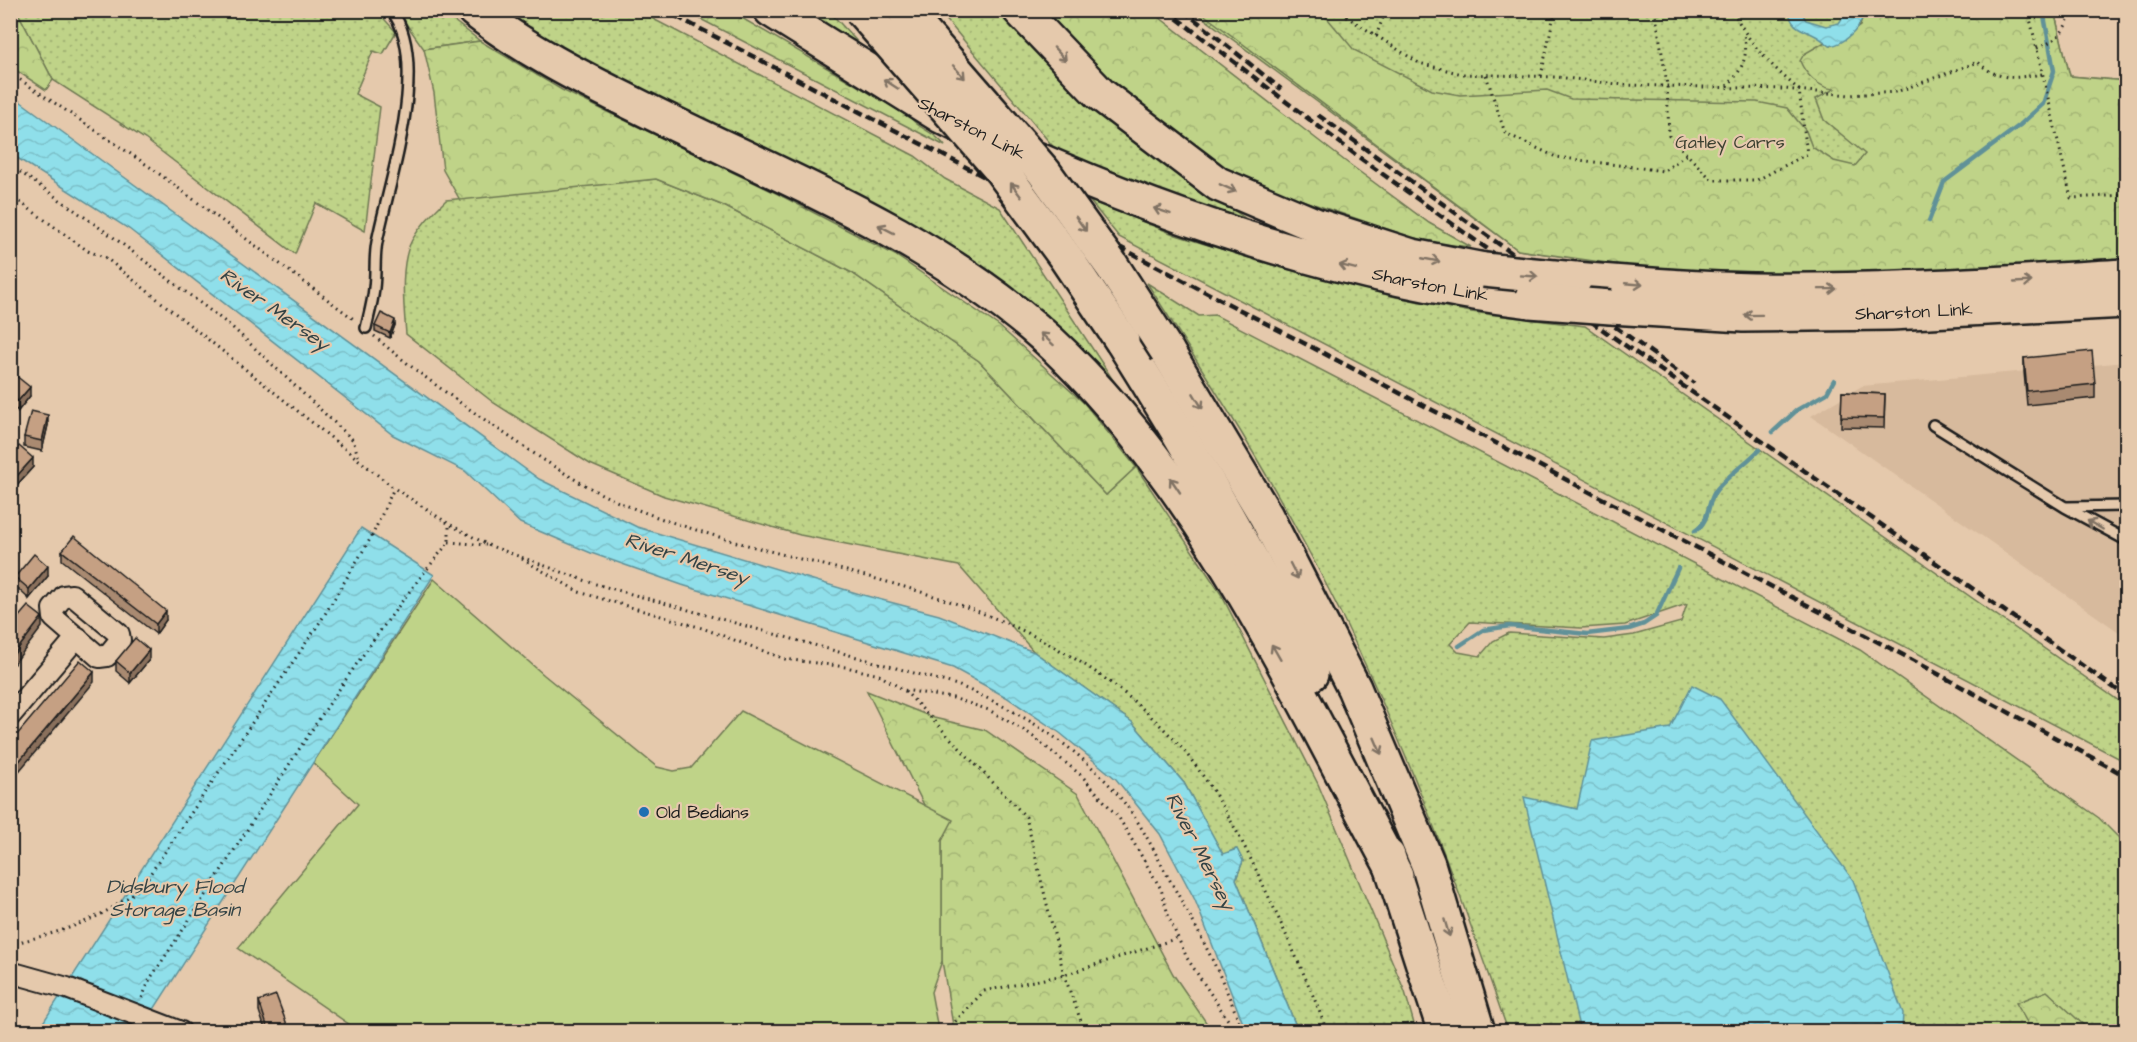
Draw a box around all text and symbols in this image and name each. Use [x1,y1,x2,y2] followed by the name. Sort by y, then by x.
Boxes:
[1052,46,1067,61] one-way arrow
[952,64,966,79] one-way arrow
[883,77,900,89] one-way arrow
[914,91,1030,166] street label: Sharston Link
[1675,130,1785,156] park label: Gatley Carrs
[1009,182,1022,198] one-way arrow
[1218,183,1236,194] one-way arrow
[1153,205,1172,216] one-way arrow
[1075,215,1087,231] one-way arrow
[878,223,896,234] one-way arrow
[1421,255,1440,266] one-way arrow
[1339,261,1358,273] one-way arrow
[1370,261,1490,308] street label: Sharston Link
[213,262,336,360] water label: River Mersey
[1519,271,1539,282] one-way arrow
[2013,276,2033,287] one-way arrow
[1623,279,1643,290] one-way arrow
[1818,283,1838,295] one-way arrow
[1855,297,1973,326] street label: Sharston Link
[1744,309,1764,321] one-way arrow
[1039,332,1054,346] one-way arrow
[1192,392,1204,409] one-way arrow
[1169,478,1181,494] one-way arrow
[2087,518,2104,530] one-way arrow
[621,526,754,594] water label: River Mersey
[1288,561,1300,579] one-way arrow
[1269,644,1281,661] one-way arrow
[1373,736,1384,755] one-way arrow
[1158,788,1242,917] water label: River Mersey
[656,800,749,825] place label: Old Bedians
[637,805,651,819] marker: Old Bedians
[106,873,247,925] water label: Didsbury Flood Storage Basin
[1442,918,1453,937] one-way arrow

